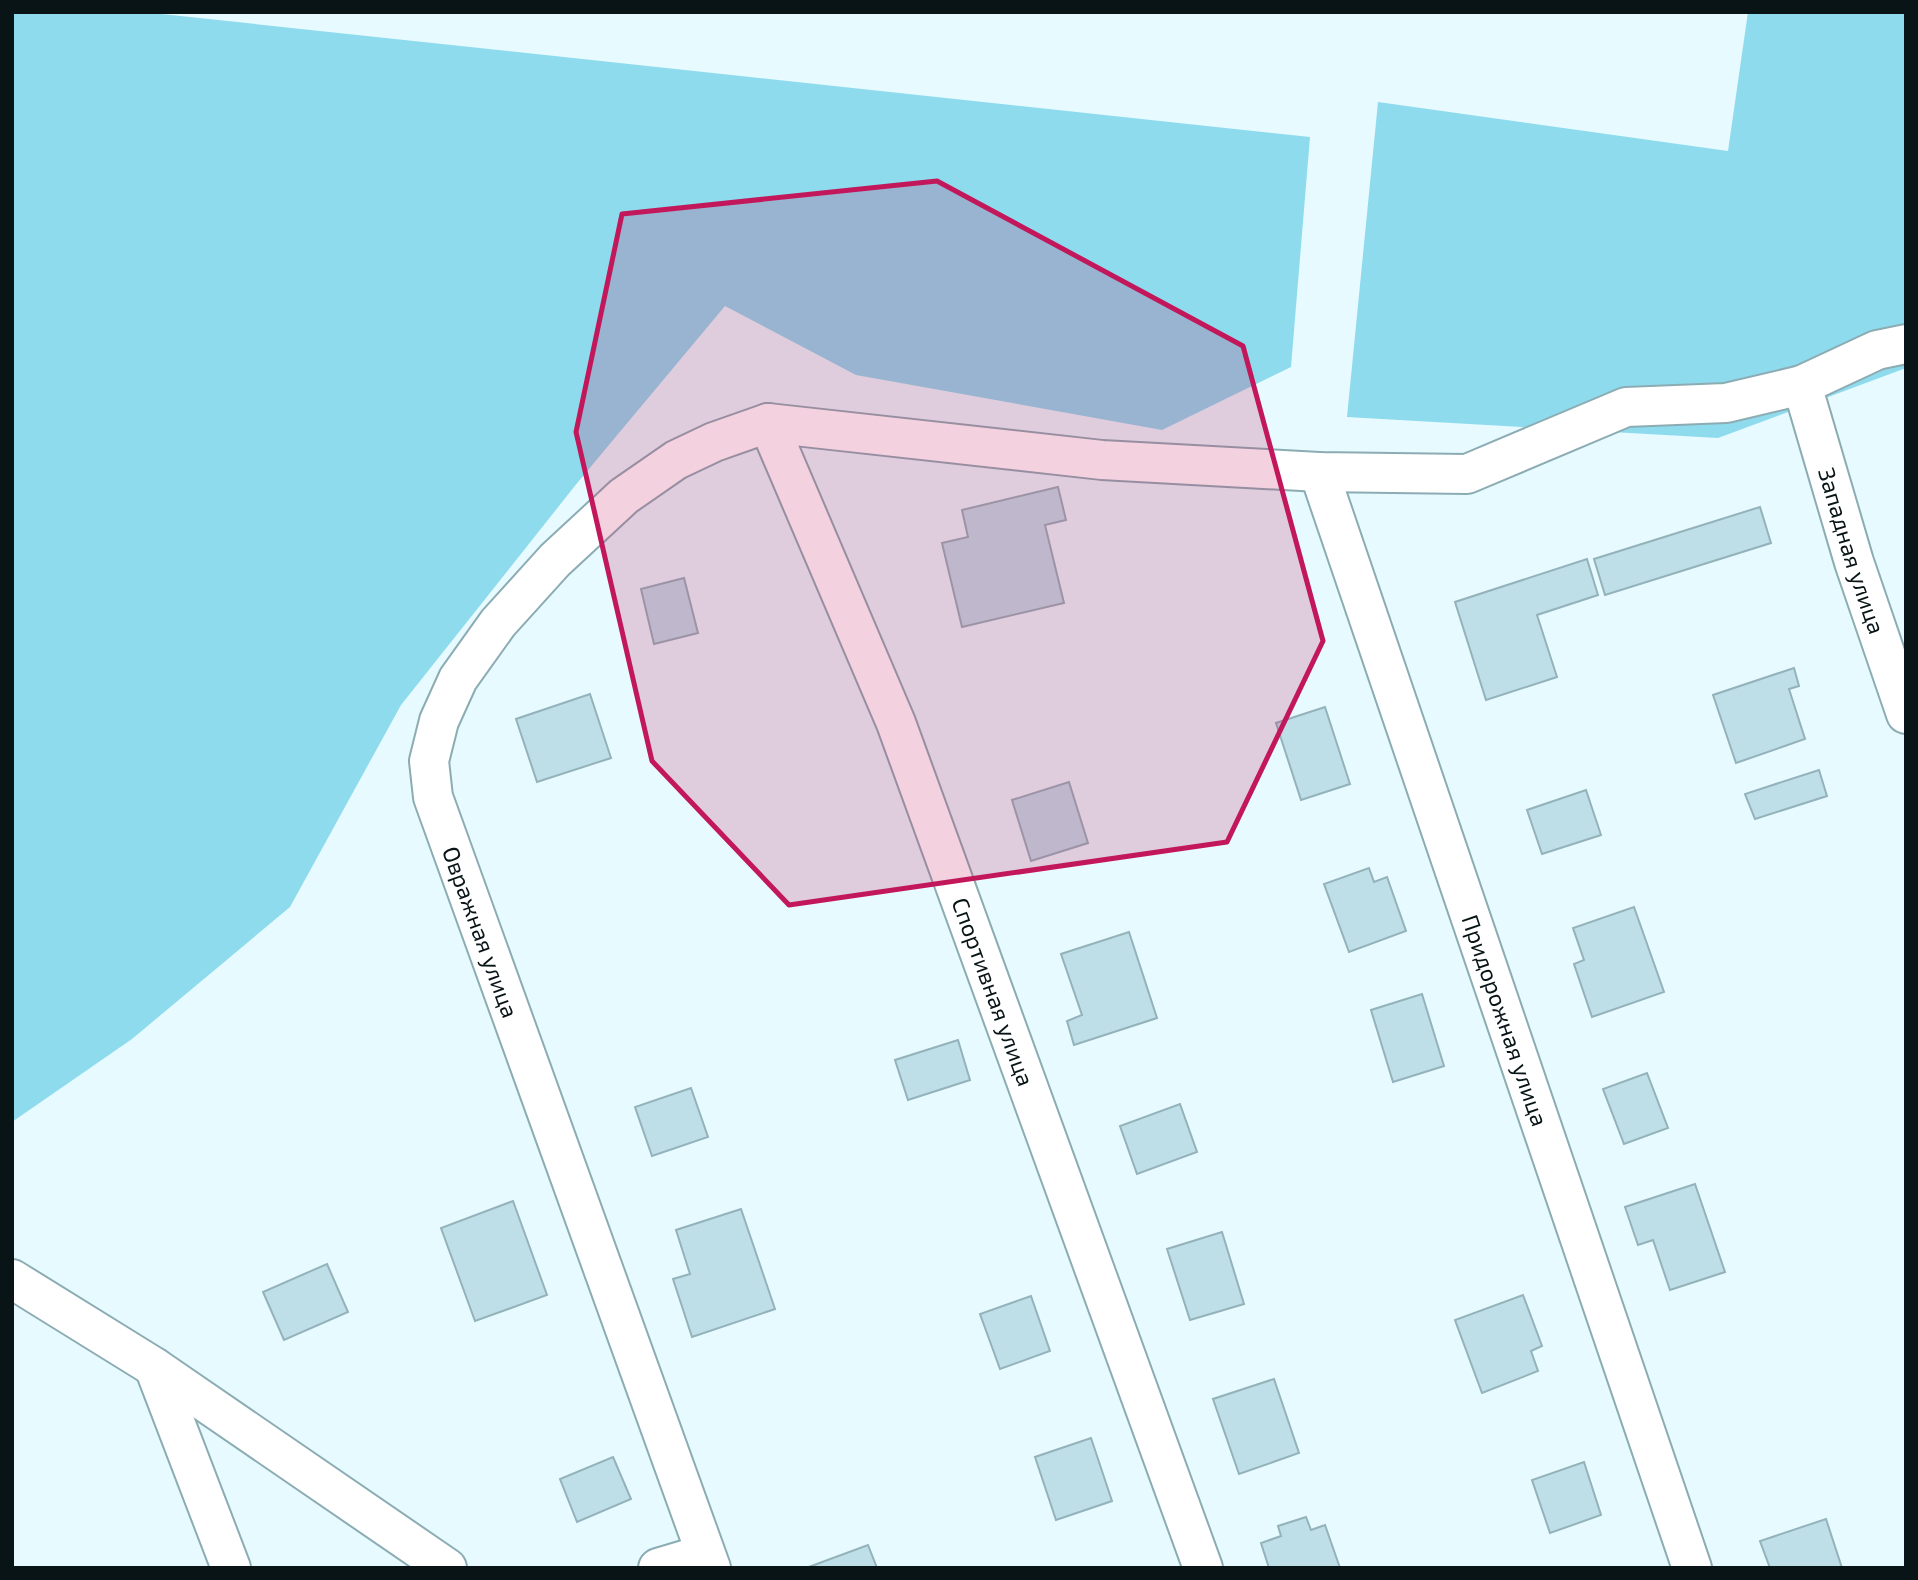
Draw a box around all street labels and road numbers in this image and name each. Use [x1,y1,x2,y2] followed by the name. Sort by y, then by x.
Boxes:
[1813,464,1892,637] street label: Западная улица
[436,842,525,1022] street label: Овражная улица
[947,894,1041,1090] street label: Спортивная улица
[1457,911,1554,1130] street label: Придорожная улица

